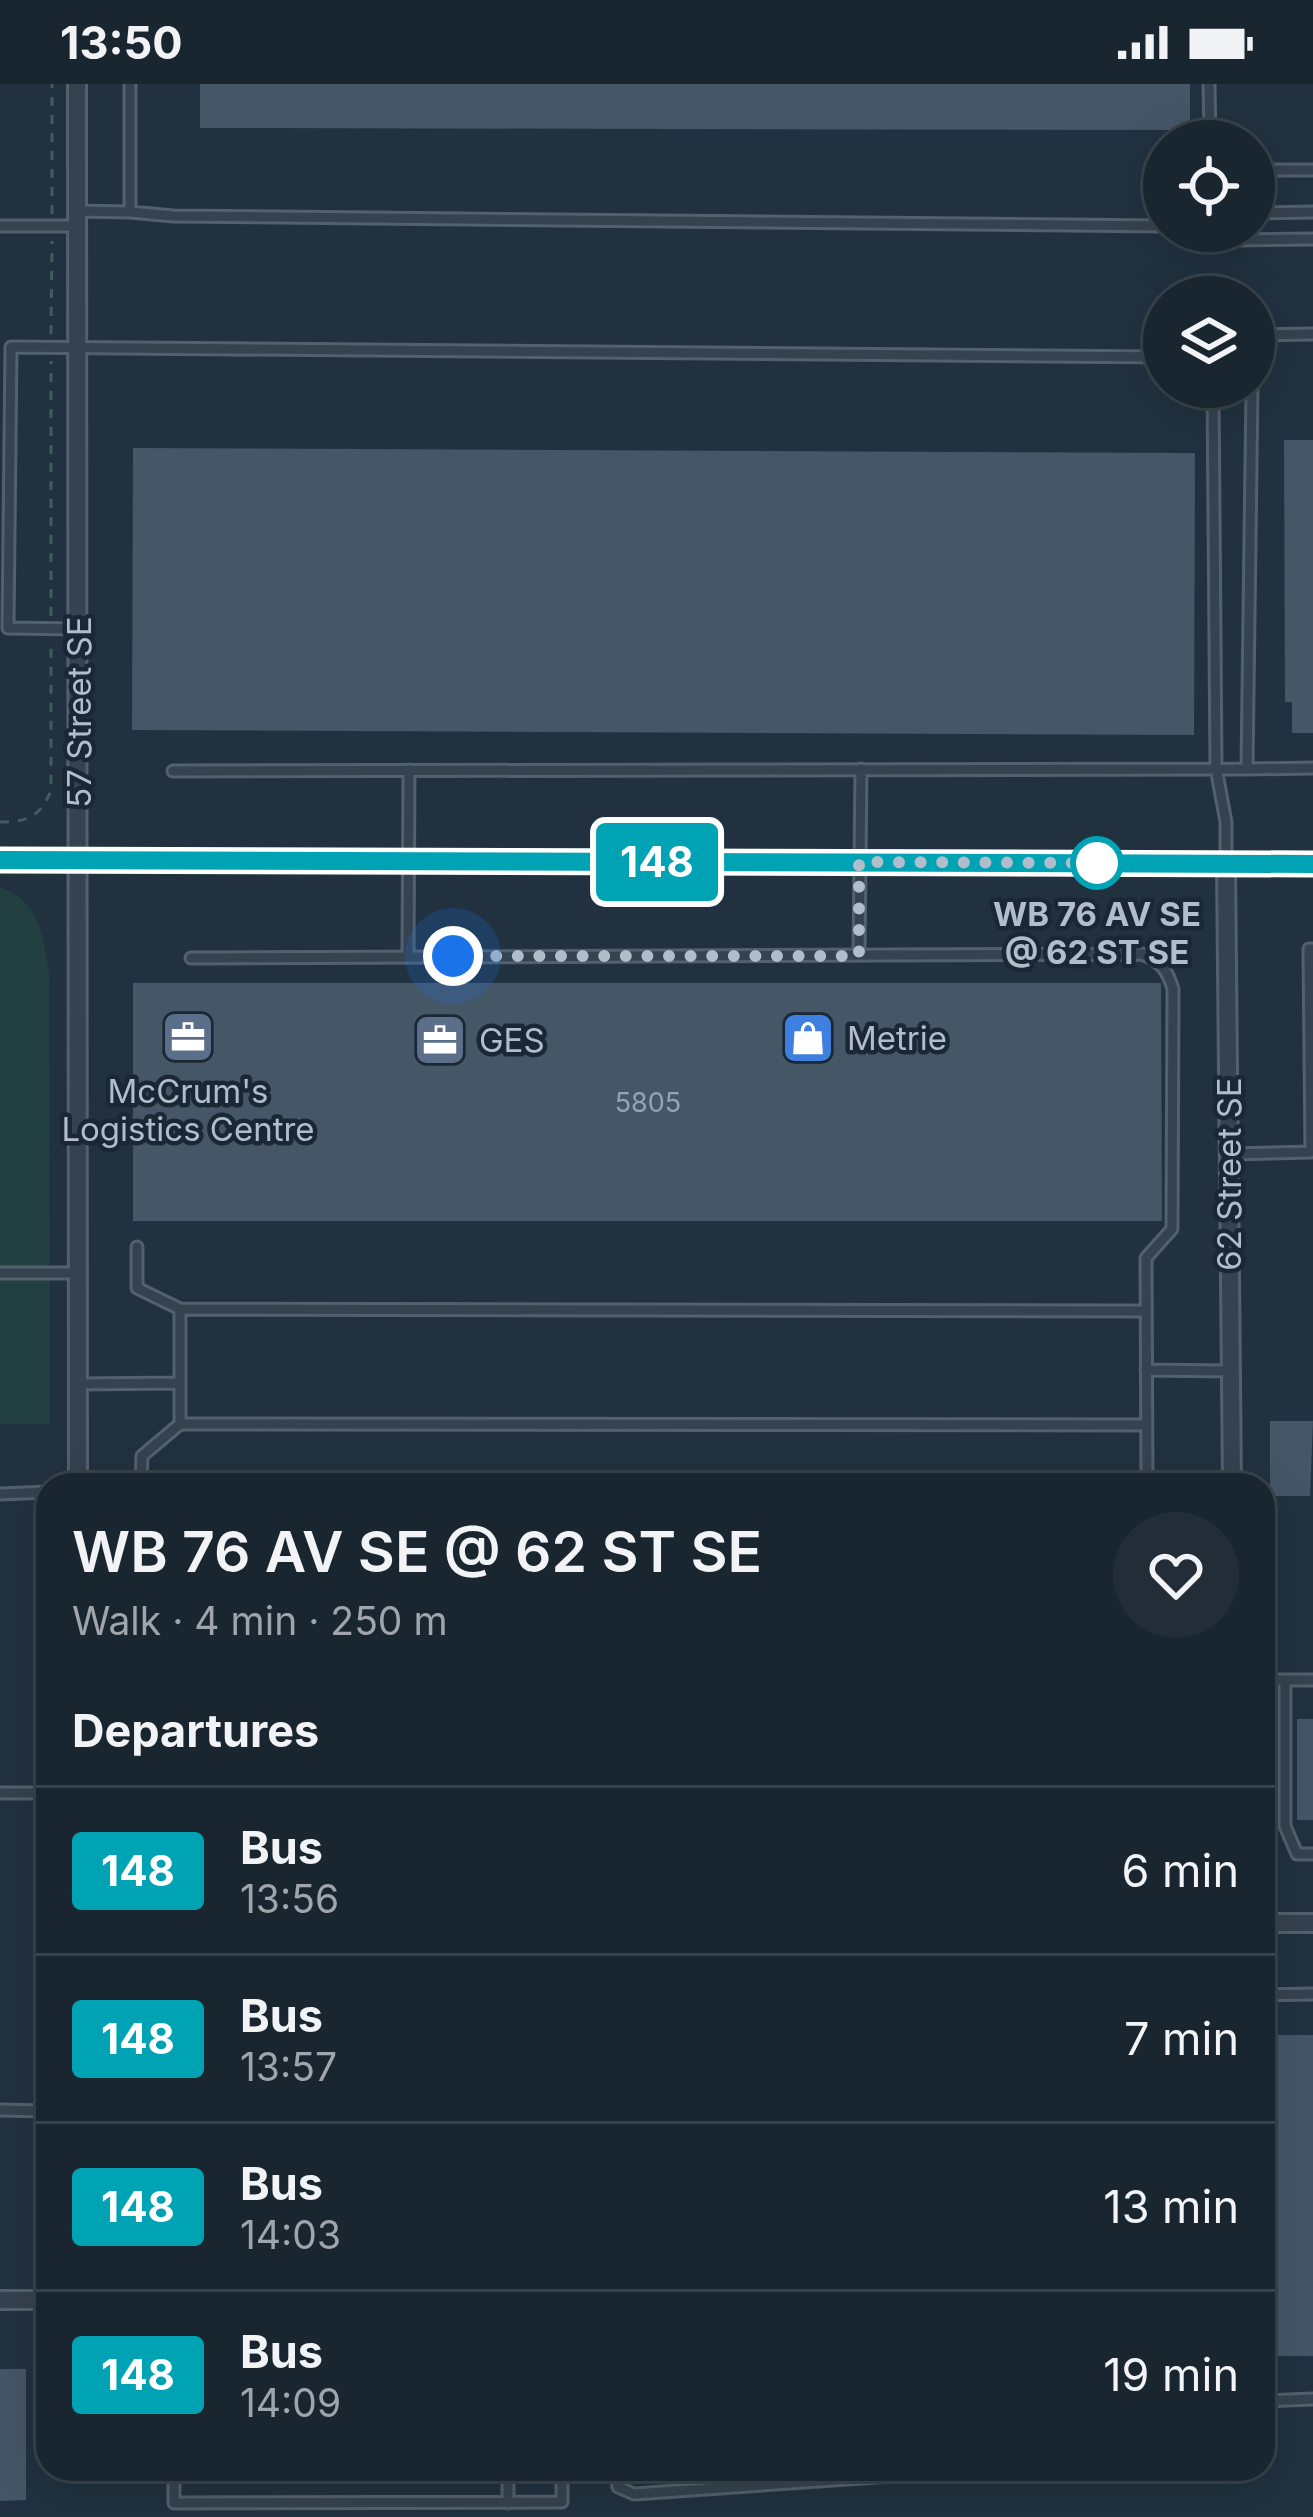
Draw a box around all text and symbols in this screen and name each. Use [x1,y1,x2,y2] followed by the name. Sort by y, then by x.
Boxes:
[60,15,183,70] text: 13:50
[1143,120,1275,408] map controls
[1143,120,1275,252] button: locate
[1143,276,1275,408] button: layers
[59,616,99,808] street label: 57 Street SE
[588,823,726,901] line badge: 148
[620,836,694,887] text: 148
[1072,838,1122,888] marker: WB 76 AV SE @ 62 ST SE
[993,894,1201,972] place label: WB 76 AV SE @ 62 ST SE
[423,926,483,986] your location
[160,1009,216,1065] office icon: McCrum's Logistics Centre
[780,1010,836,1066] shop icon: Metrie
[412,1012,468,1068] office icon: GES
[847,1018,947,1058] place label: Metrie
[479,1020,545,1060] place label: GES
[61,1071,315,1149] place label: McCrum's Logistics Centre
[1209,1077,1249,1271] street label: 62 Street SE
[615,1086,681,1119] house number: 5805
[1113,1512,1239,1638] button: heart
[72,1517,762,1586] text: WB 76 AV SE @ 62 ST SE
[72,1597,448,1644] text: Walk · 4 min · 250 m
[72,1703,319,1758] text: Departures
[240,1820,323,1875] text: Bus
[1122,1843,1239,1898] text: 6 min
[101,1845,175,1896] text: 148
[240,1875,339,1922] text: 13:56
[240,1988,323,2043] text: Bus
[1124,2011,1239,2066] text: 7 min
[101,2013,175,2064] text: 148
[240,2043,337,2090] text: 13:57
[240,2156,323,2211] text: Bus
[1103,2179,1239,2234] text: 13 min
[101,2181,175,2232] text: 148
[240,2211,341,2258] text: 14:03
[240,2324,323,2379] text: Bus
[1103,2347,1239,2402] text: 19 min
[101,2349,175,2400] text: 148
[240,2379,341,2426] text: 14:09

